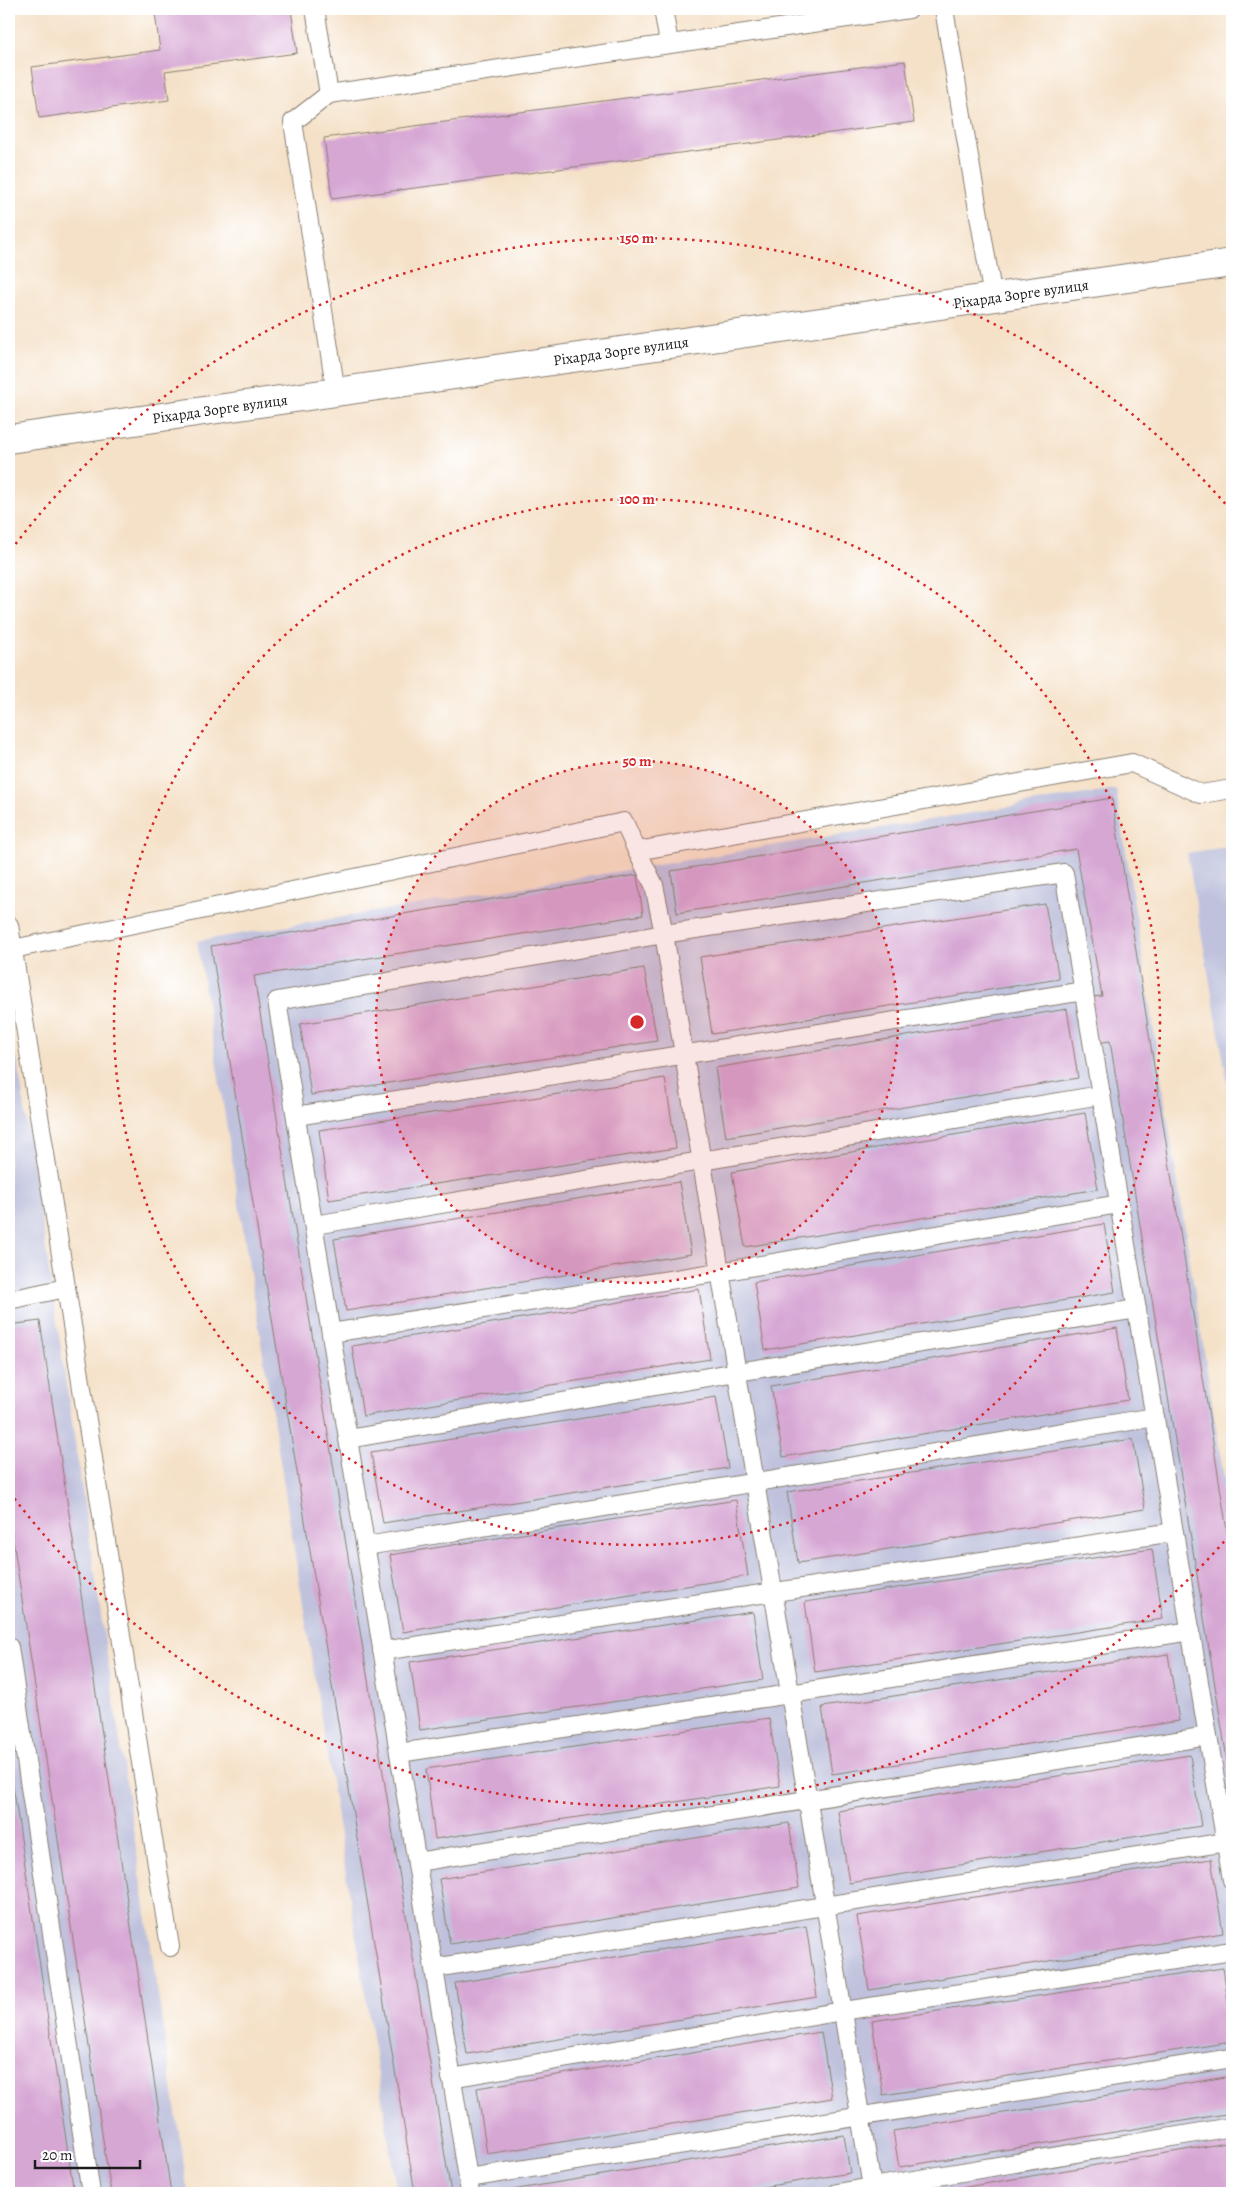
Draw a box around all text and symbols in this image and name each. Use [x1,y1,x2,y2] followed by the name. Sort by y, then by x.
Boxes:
[620,228,655,248] text: 150 m
[952,275,1090,313] street label: Ріхарда Зорге вулиця
[552,332,690,370] street label: Ріхарда Зорге вулиця
[151,390,289,428] street label: Ріхарда Зорге вулиця
[619,489,655,509] text: 100 m
[622,751,652,771] text: 50 m
[628,1013,646,1031] centre of rings
[35,2137,140,2169] scale bar
[42,2145,73,2165] text: 20 m

